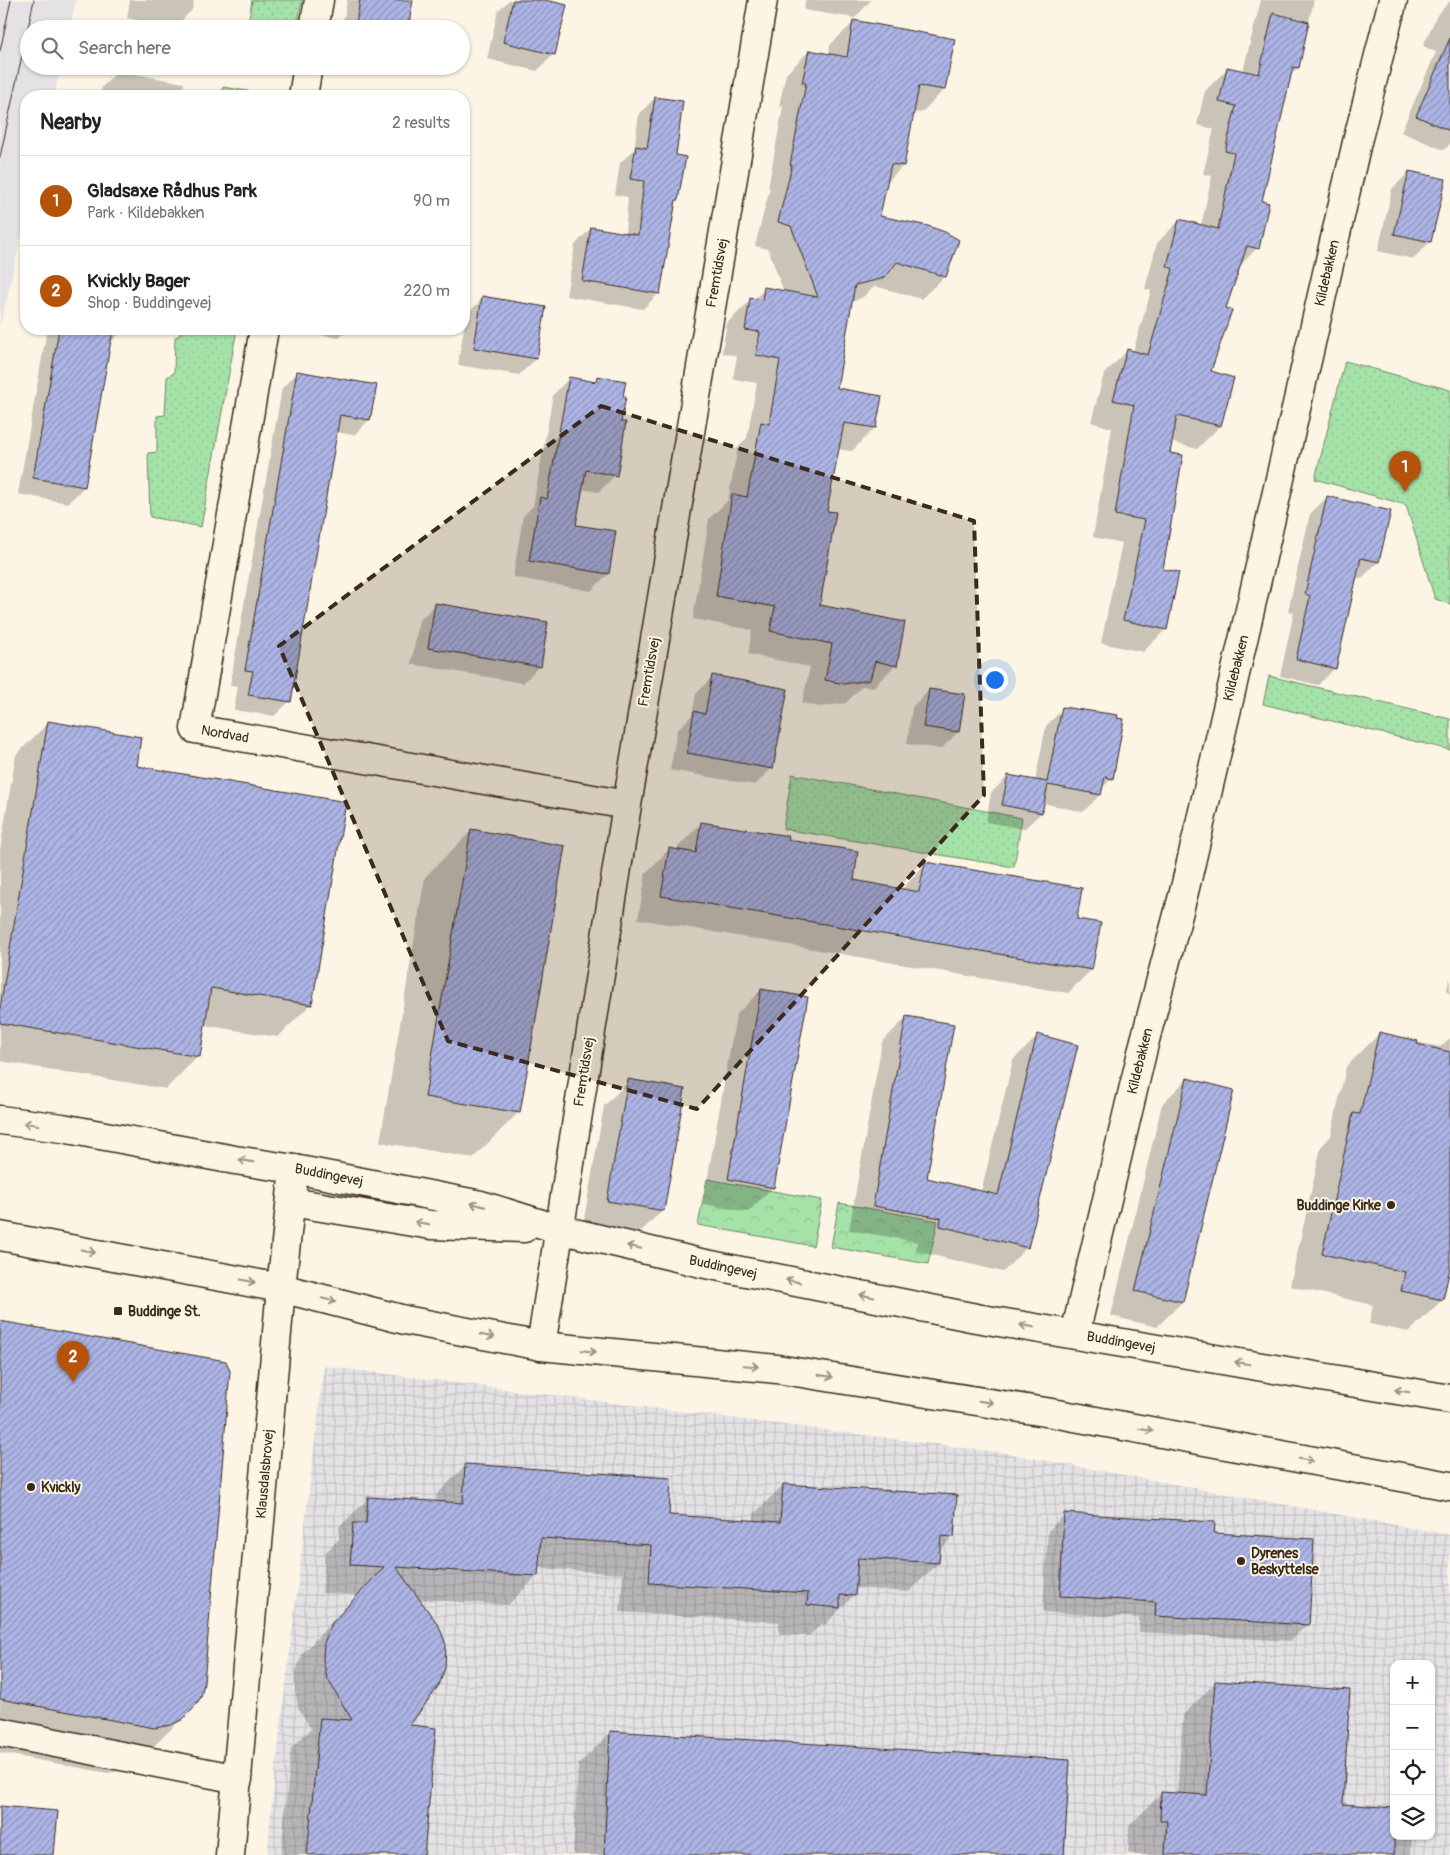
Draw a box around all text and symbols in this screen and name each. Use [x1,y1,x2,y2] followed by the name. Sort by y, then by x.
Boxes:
[20,20,470,75] search box
[38,34,66,62] icon: search
[78,36,171,60] text: Search here
[40,109,101,136] text: Nearby
[392,113,450,133] text: 2 results
[87,179,257,203] text: Gladsaxe Rådhus Park
[53,191,59,211] text: 1
[413,191,450,211] text: 90 m
[87,203,205,223] text: Park · Kildebakken
[703,237,731,309] street label: Fremtidsvej
[1311,238,1343,308] street label: Kildebakken
[87,269,190,293] text: Kvickly Bager
[52,281,60,301] text: 2
[404,281,450,301] text: 220 m
[87,293,211,313] text: Shop · Buddingevej
[1389,451,1421,492] pin: 1
[1220,633,1252,703] street label: Kildebakken
[635,636,663,708] street label: Fremtidsvej
[982,667,1008,693] your location
[200,721,250,747] street label: Nordvad
[1124,1026,1156,1096] street label: Kildebakken
[570,1036,598,1108] street label: Fremtidsvej
[23,1119,39,1129] one-way arrow
[239,1156,255,1166] one-way arrow
[293,1160,365,1190] street label: Buddingevej
[1296,1197,1382,1214] place label: Buddinge Kirke
[471,1199,487,1209] one-way arrow
[1385,1199,1397,1211] marker: Buddinge Kirke
[415,1218,431,1228] one-way arrow
[626,1242,642,1251] one-way arrow
[79,1247,95,1256] one-way arrow
[687,1251,759,1283] street label: Buddingevej
[785,1276,801,1285] one-way arrow
[239,1277,255,1286] one-way arrow
[859,1291,875,1300] one-way arrow
[320,1296,336,1305] one-way arrow
[128,1303,201,1320] place label: Buddinge St.
[112,1305,124,1317] marker: Buddinge St.
[1019,1321,1035,1331] one-way arrow
[1085,1328,1157,1356] street label: Buddingevej
[479,1331,495,1341] one-way arrow
[57,1341,89,1382] pin: 2
[581,1346,597,1356] one-way arrow
[1234,1357,1250,1367] one-way arrow
[743,1361,759,1371] one-way arrow
[817,1372,833,1382] one-way arrow
[1394,1385,1410,1395] one-way arrow
[978,1397,994,1407] one-way arrow
[1138,1426,1154,1435] one-way arrow
[253,1429,277,1519] street label: Klausdalsbrovej
[1297,1455,1313,1465] one-way arrow
[41,1479,81,1496] place label: Kvickly
[25,1481,37,1493] marker: Kvickly
[1251,1545,1320,1578] place label: Dyrenes Beskyttelse
[1235,1555,1247,1567] marker: Dyrenes Beskyttelse
[1390,1660,1435,1840] map controls
[1390,1660,1435,1705] button: +
[1390,1705,1435,1750] button: −
[1390,1750,1435,1795] button: locate
[1390,1795,1435,1840] button: layers

